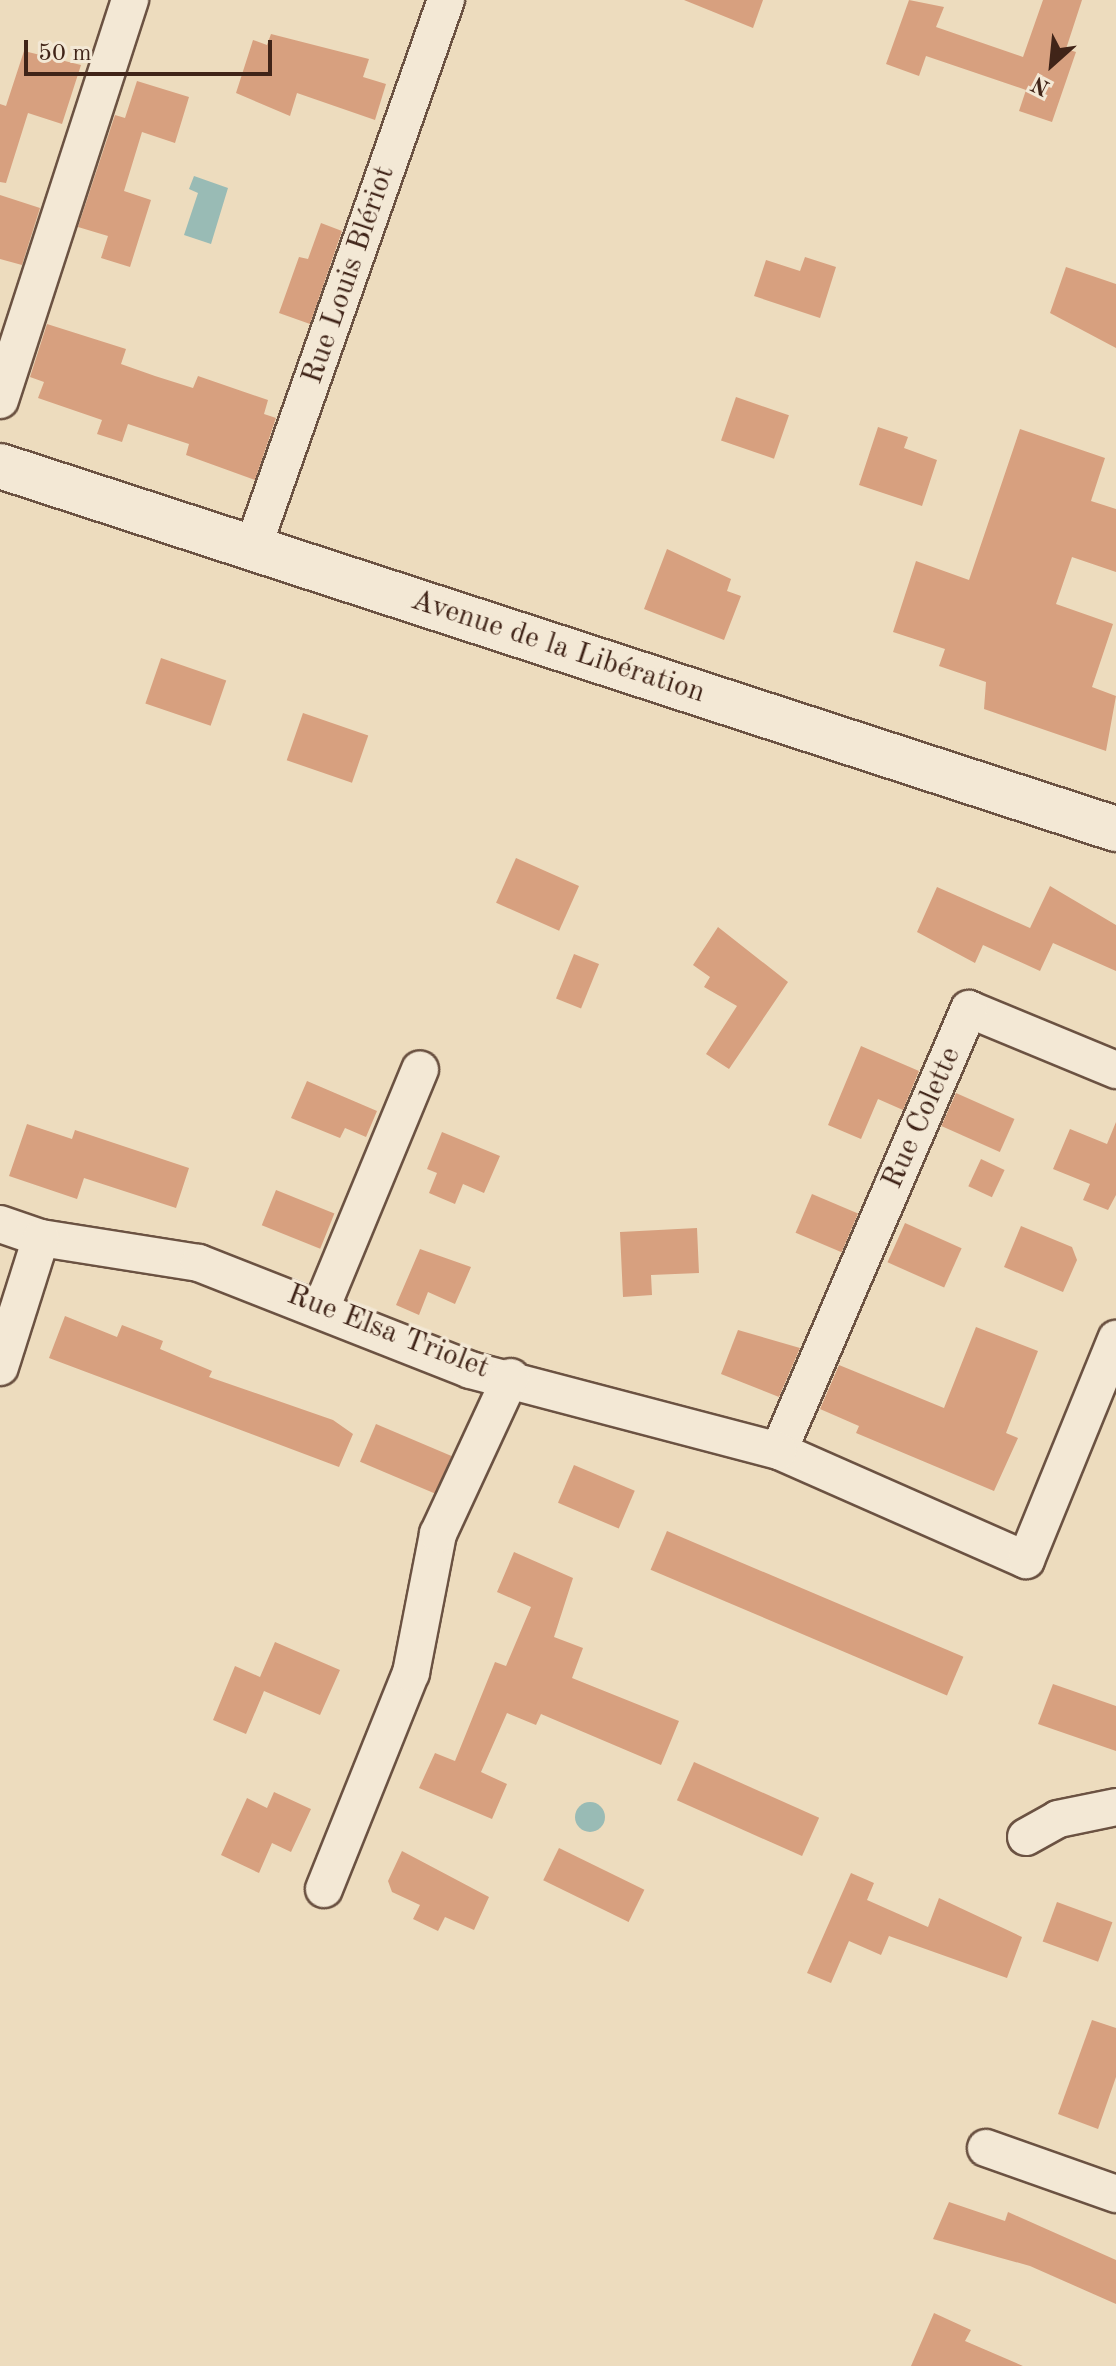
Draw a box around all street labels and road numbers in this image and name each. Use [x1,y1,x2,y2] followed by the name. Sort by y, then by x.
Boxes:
[295,161,403,389] street label: Rue Louis Blériot
[406,582,710,712] street label: Avenue de la Libération
[875,1042,969,1194] street label: Rue Colette
[282,1277,494,1387] street label: Rue Elsa Triolet

